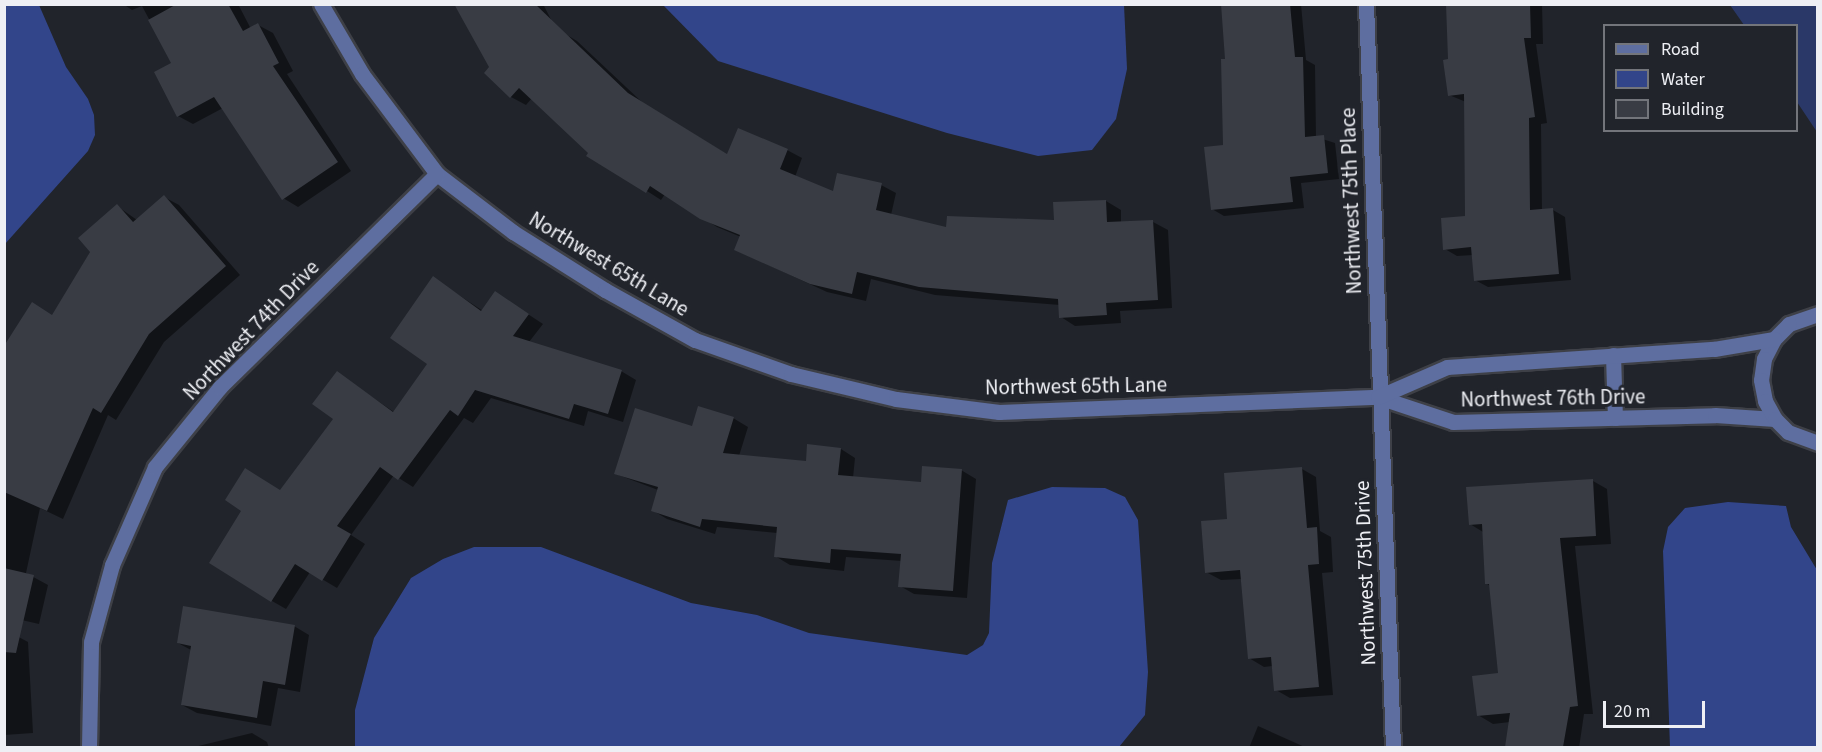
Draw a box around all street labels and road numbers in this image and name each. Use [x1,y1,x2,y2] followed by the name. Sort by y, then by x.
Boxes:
[1335,107,1367,295] street label: Northwest 75th Place
[524,206,694,322] street label: Northwest 65th Lane
[178,255,324,405] street label: Northwest 74th Drive
[985,372,1167,400] street label: Northwest 65th Lane
[1460,384,1646,412] street label: Northwest 76th Drive
[1349,480,1381,666] street label: Northwest 75th Drive

